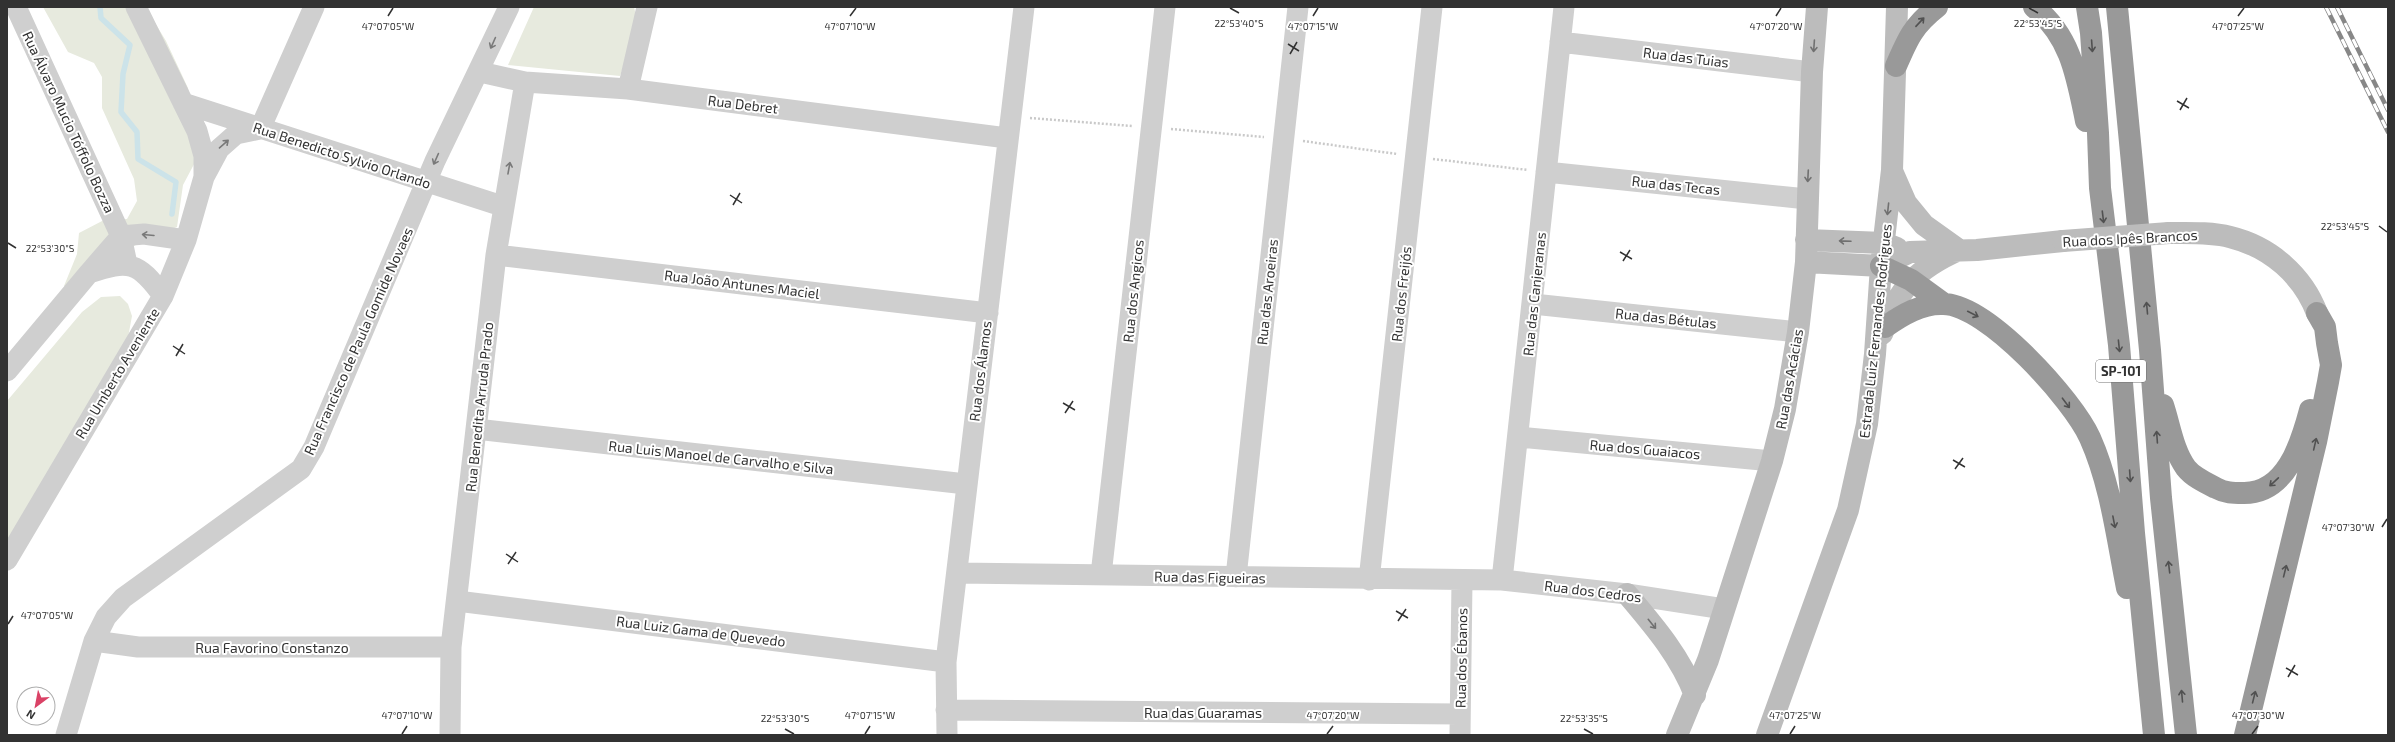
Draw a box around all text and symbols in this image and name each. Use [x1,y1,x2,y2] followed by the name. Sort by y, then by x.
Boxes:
[1215,17,1264,29] text: 22°53'40"S
[1916,17,1925,27] one-way arrow
[2014,17,2063,29] text: 22°53'45"S
[362,20,415,32] text: 47°07'05"W
[824,20,876,32] text: 47°07'10"W
[1288,20,1339,32] text: 47°07'15"W
[1750,20,1803,32] text: 47°07'20"W
[2212,20,2265,32] text: 47°07'25"W
[19,28,119,216] street label: Rua Álvaro Mucio Tóffolo Bozza
[489,36,496,48] one-way arrow
[1811,39,1818,52] one-way arrow
[2088,39,2095,52] one-way arrow
[1642,43,1730,71] street label: Rua das Tuias
[707,91,779,117] street label: Rua Debret
[251,118,433,192] street label: Rua Benedicto Sylvio Orlando
[219,140,230,149] one-way arrow
[432,153,440,165] one-way arrow
[505,162,513,175] one-way arrow
[1804,169,1811,182] one-way arrow
[1631,172,1721,198] street label: Rua das Tecas
[1884,202,1891,215] one-way arrow
[2100,210,2107,223] one-way arrow
[2321,220,2370,232] text: 22°53'45"S
[1855,223,1895,439] street label: Estrada Luiz Fernandes Rodrigues
[300,225,416,457] street label: Rua Francisco de Paula Gomide Novaes
[2062,226,2198,250] street label: Rua dos Ipês Brancos
[142,231,155,238] one-way arrow
[1519,231,1549,357] street label: Rua das Canjeranas
[1253,238,1281,346] street label: Rua das Aroeiras
[1839,238,1852,245] one-way arrow
[1119,239,1147,343] street label: Rua dos Angicos
[26,242,75,254] text: 22°53'30"S
[1388,245,1414,343] street label: Rua dos Freijós
[663,266,821,302] street label: Rua João Antunes Maciel
[2143,302,2150,315] one-way arrow
[1614,304,1718,332] street label: Rua das Bétulas
[71,305,163,441] street label: Rua Umberto Aveniente
[1966,310,1978,318] one-way arrow
[965,320,995,422] street label: Rua dos Álamos
[462,321,496,493] street label: Rua Benedita Arruda Prado
[1772,328,1806,430] street label: Rua das Acácias
[2116,339,2123,352] one-way arrow
[2096,360,2146,382] road number: SP-101
[2062,397,2070,408] one-way arrow
[2153,431,2160,444] one-way arrow
[1589,436,1701,462] street label: Rua dos Guaiacos
[608,437,834,477] street label: Rua Luis Manoel de Carvalho e Silva
[2312,438,2320,451] one-way arrow
[2126,469,2133,482] one-way arrow
[2269,477,2279,487] one-way arrow
[2110,515,2118,528] one-way arrow
[2322,521,2375,533] text: 47°07'30"W
[2165,561,2173,574] one-way arrow
[2281,565,2289,578] one-way arrow
[1154,568,1266,586] street label: Rua das Figueiras
[1543,577,1643,605] street label: Rua dos Cedros
[1452,608,1470,708] street label: Rua dos Ébanos
[21,609,74,621] text: 47°07'05"W
[615,612,787,650] street label: Rua Luiz Gama de Quevedo
[1647,619,1656,629] one-way arrow
[195,639,349,656] street label: Rua Favorino Constanzo
[16,686,56,726] north arrow
[2178,690,2186,703] one-way arrow
[2251,691,2258,704] one-way arrow
[1144,704,1262,721] street label: Rua das Guaramas
[24,707,37,723] text: N
[381,709,433,721] text: 47°07'10"W
[845,709,896,721] text: 47°07'15"W
[1307,709,1360,721] text: 47°07'20"W
[1769,709,1822,721] text: 47°07'25"W
[2232,709,2285,721] text: 47°07'30"W
[761,712,810,724] text: 22°53'30"S
[1560,712,1608,724] text: 22°53'35"S

